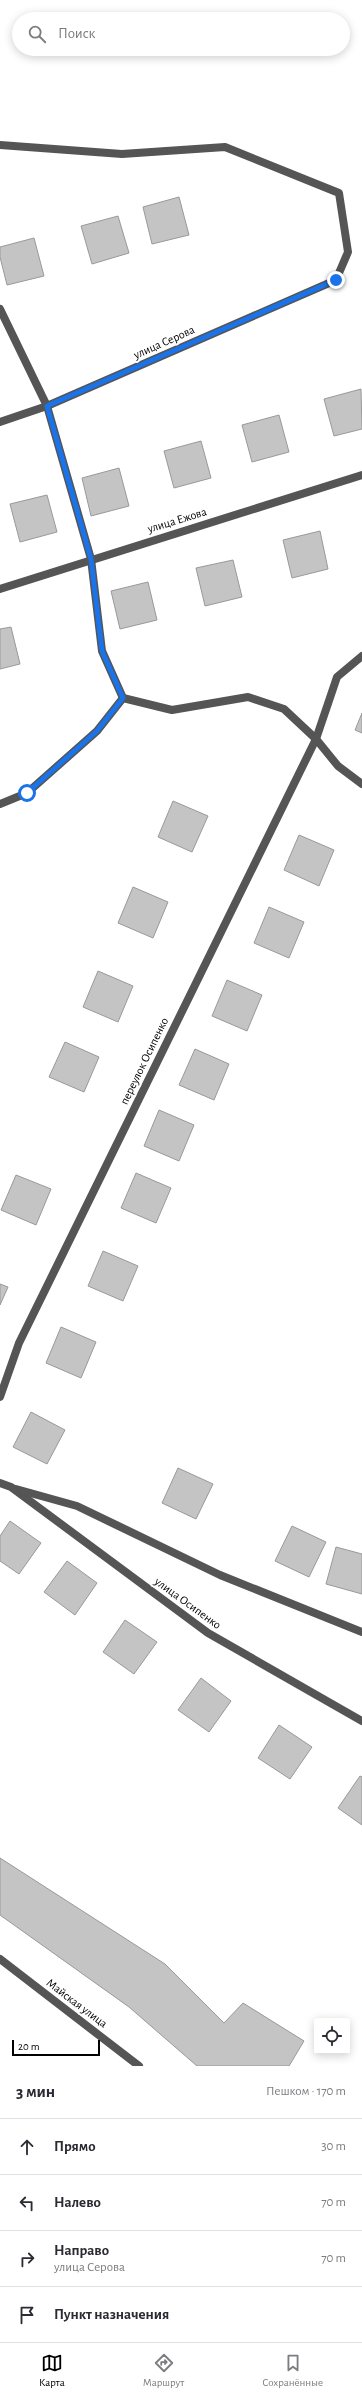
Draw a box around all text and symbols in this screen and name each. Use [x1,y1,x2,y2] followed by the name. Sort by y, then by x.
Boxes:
[12,12,350,56] search box
[26,23,48,45] icon: search
[58,26,96,41] text: Поиск
[327,271,345,289] route end
[131,323,197,362] street label: улица Серова
[145,505,209,536] street label: улица Ежова
[18,784,36,802] route start
[118,1015,171,1107] street label: переулок Осипенко
[151,1574,224,1632] street label: улица Осипенко
[44,1976,110,2031] street label: Майская улица
[314,2018,350,2054] map controls
[314,2018,350,2054] button: locate
[12,2038,100,2057] scale bar
[18,2041,39,2052] text: 20 m
[16,2083,55,2100] text: 3 мин
[266,2085,346,2098] text: Пешком · 170 m
[16,2136,38,2158] icon: ahead
[54,2139,96,2154] text: Прямо
[321,2140,346,2153] text: 30 m
[16,2192,38,2214] icon: left
[54,2195,101,2210] text: Налево
[321,2196,346,2209] text: 70 m
[54,2243,109,2258] text: Направо
[16,2248,38,2270] icon: right
[321,2252,346,2265] text: 70 m
[54,2261,125,2274] text: улица Серова
[16,2304,38,2326] icon: arrive
[54,2307,169,2322] text: Пункт назначения
[39,2352,65,2389] tab: Карта
[143,2352,184,2389] tab: Маршрут
[262,2352,323,2389] tab: Сохранённые

